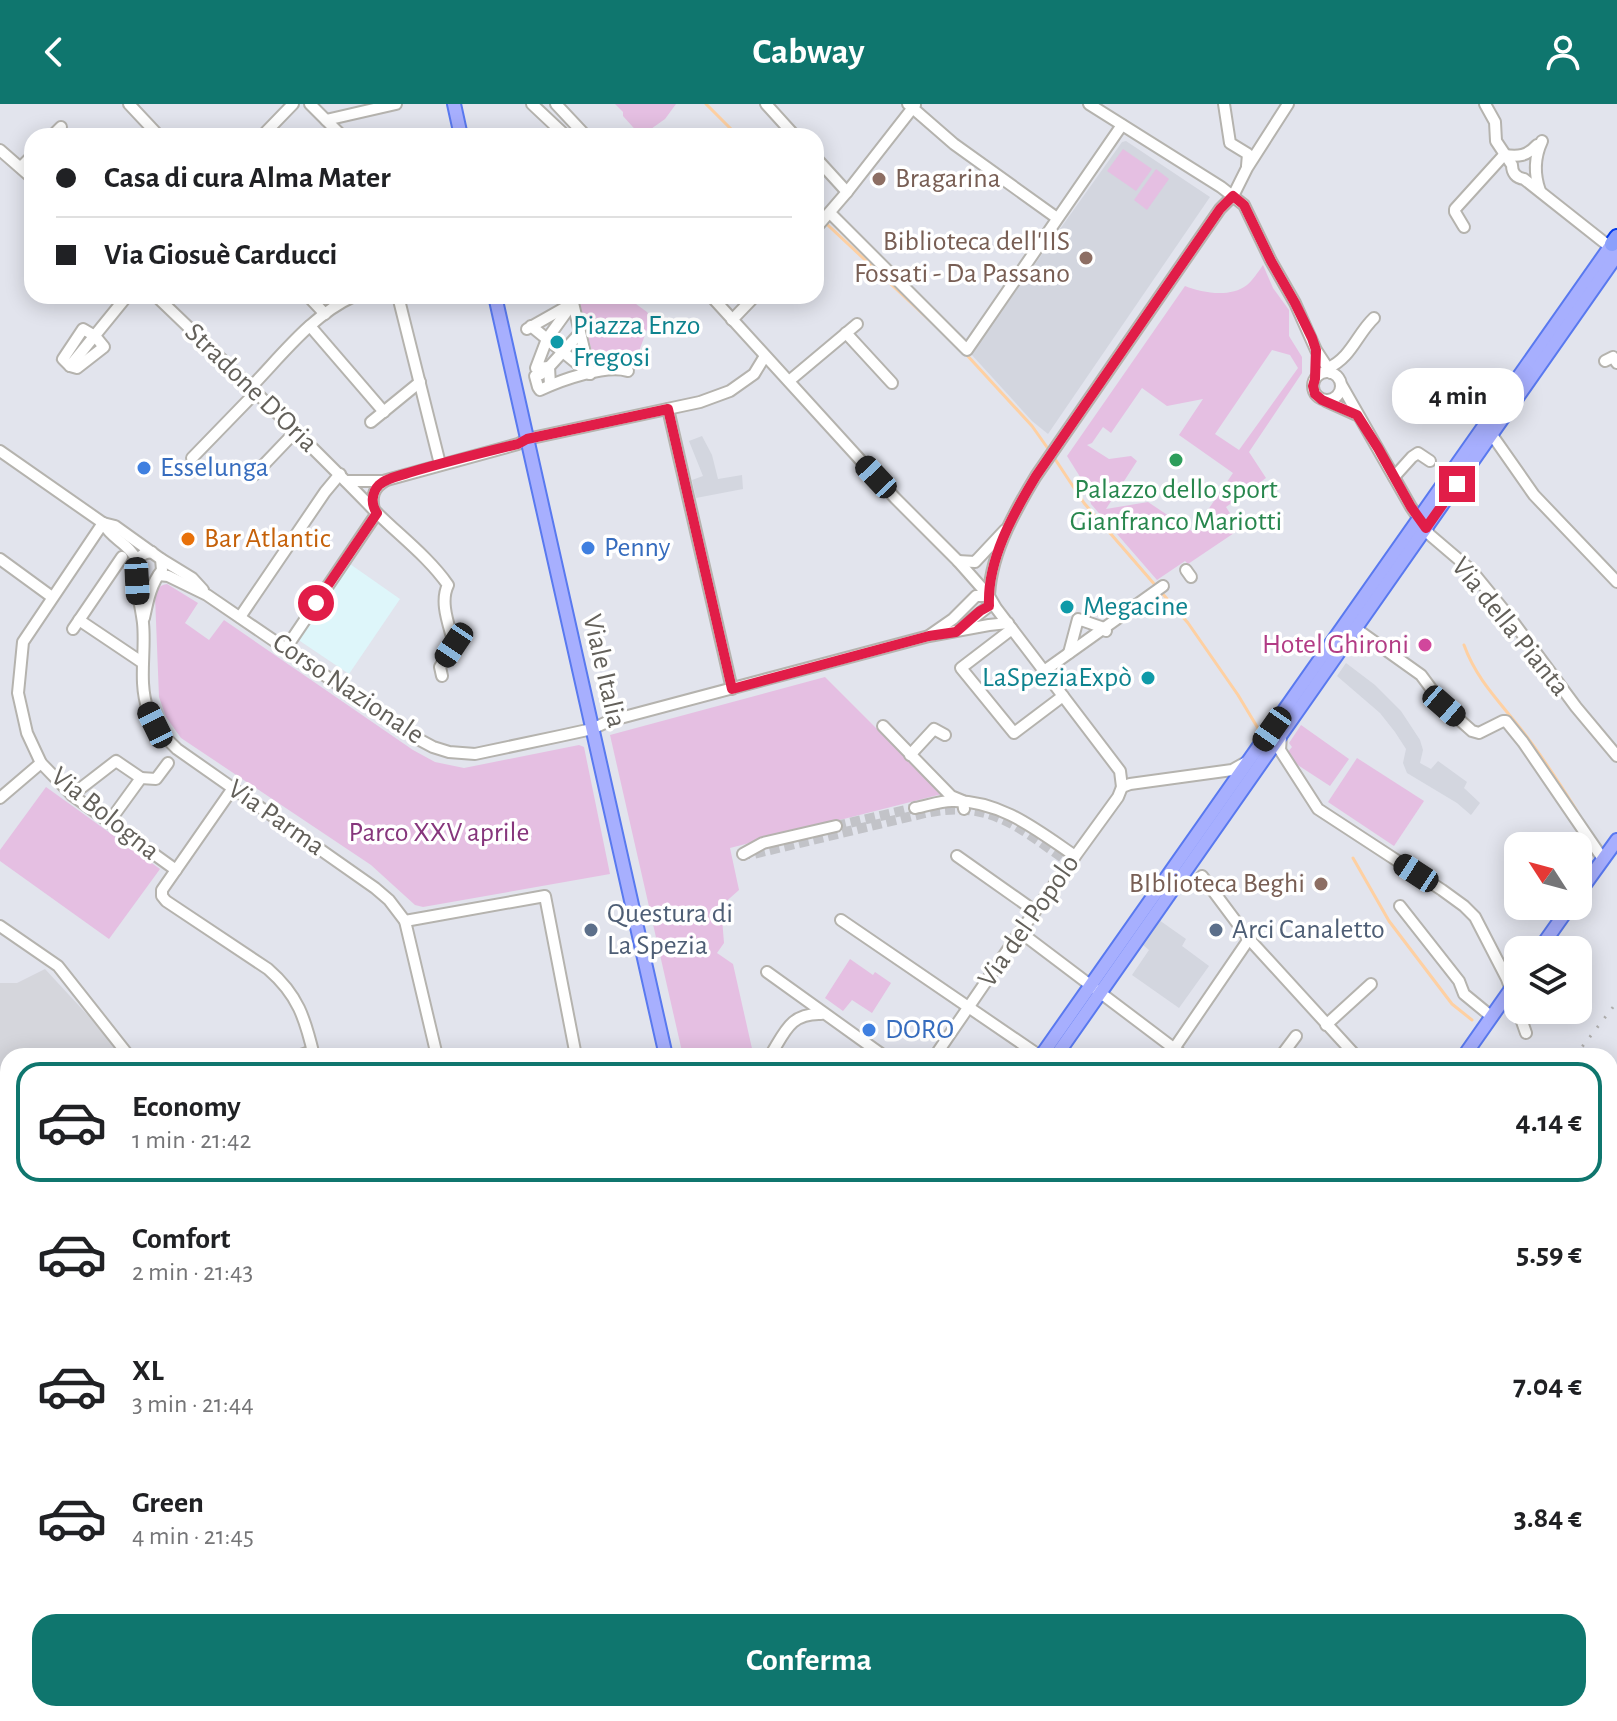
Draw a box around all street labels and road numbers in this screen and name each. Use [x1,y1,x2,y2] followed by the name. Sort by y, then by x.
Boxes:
[179,318,323,458] street label: Stradone D'Oria
[1446,552,1574,702] street label: Via della Pianta
[577,611,631,731] street label: Viale Italia
[267,628,429,750] street label: Corso Nazionale
[46,762,164,866] street label: Via Bologna
[223,775,330,861] street label: Via Parma
[973,850,1085,992] street label: Via del Popolo

